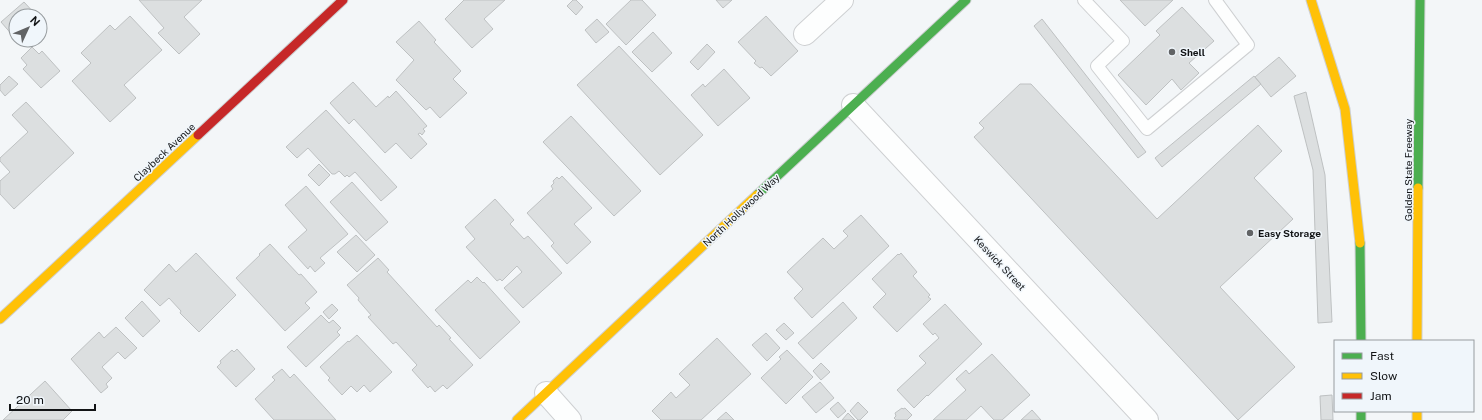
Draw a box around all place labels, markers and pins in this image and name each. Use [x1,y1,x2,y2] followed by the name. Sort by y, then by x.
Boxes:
[1180,46,1205,58] place label: Shell
[1167,47,1177,57] marker: Shell
[1258,227,1321,239] place label: Easy Storage
[1245,228,1255,238] marker: Easy Storage

